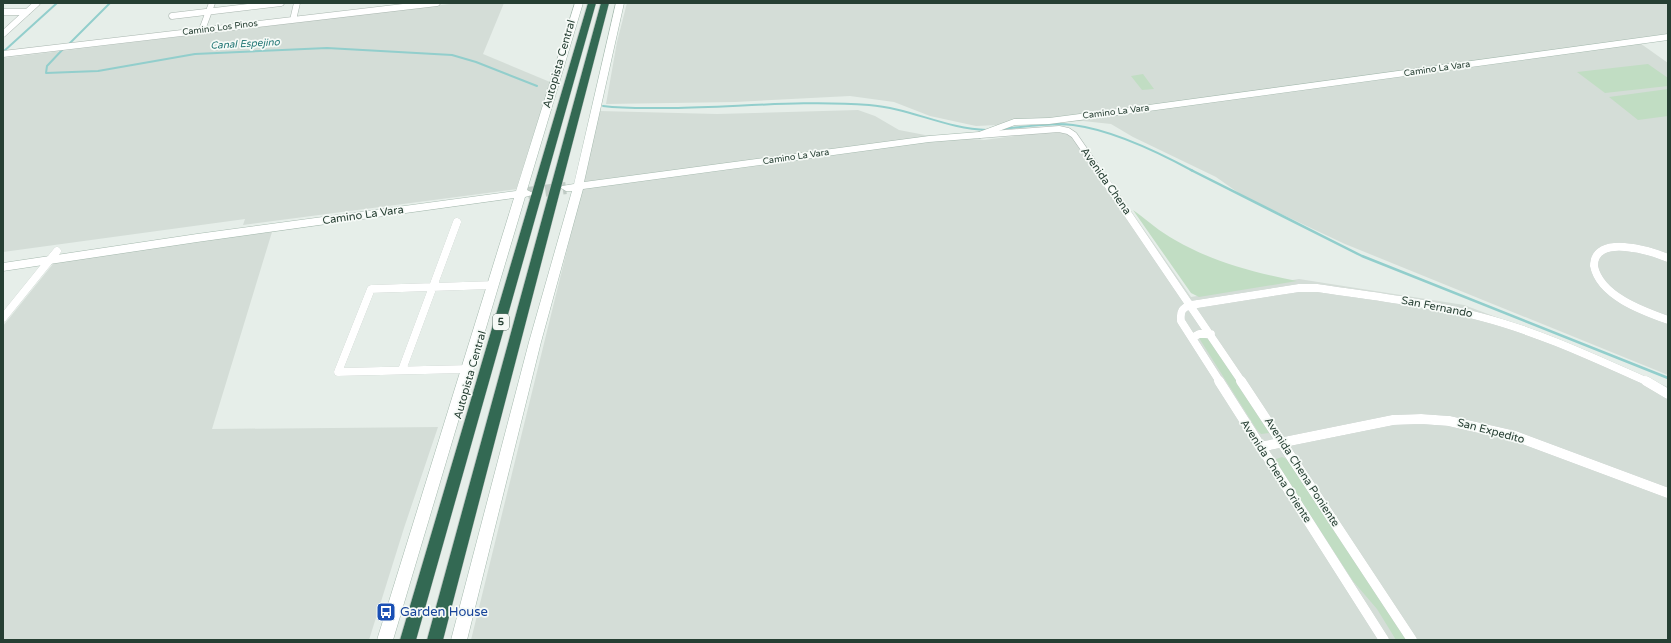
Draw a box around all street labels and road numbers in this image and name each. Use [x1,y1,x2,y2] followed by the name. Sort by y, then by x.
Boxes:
[182,18,258,38] street label: Camino Los Pinos
[540,18,578,110] street label: Autopista Central
[1403,59,1471,79] street label: Camino La Vara
[1082,102,1150,122] street label: Camino La Vara
[1078,145,1134,217] street label: Avenida Chena
[762,147,830,167] street label: Camino La Vara
[322,203,404,227] street label: Camino La Vara
[1400,294,1474,320] street label: San Fernando
[493,314,509,330] road number: 5
[451,329,489,421] street label: Autopista Central
[1262,415,1342,529] street label: Avenida Chena Poniente
[1456,416,1526,446] street label: San Expedito
[1238,417,1314,525] street label: Avenida Chena Oriente

